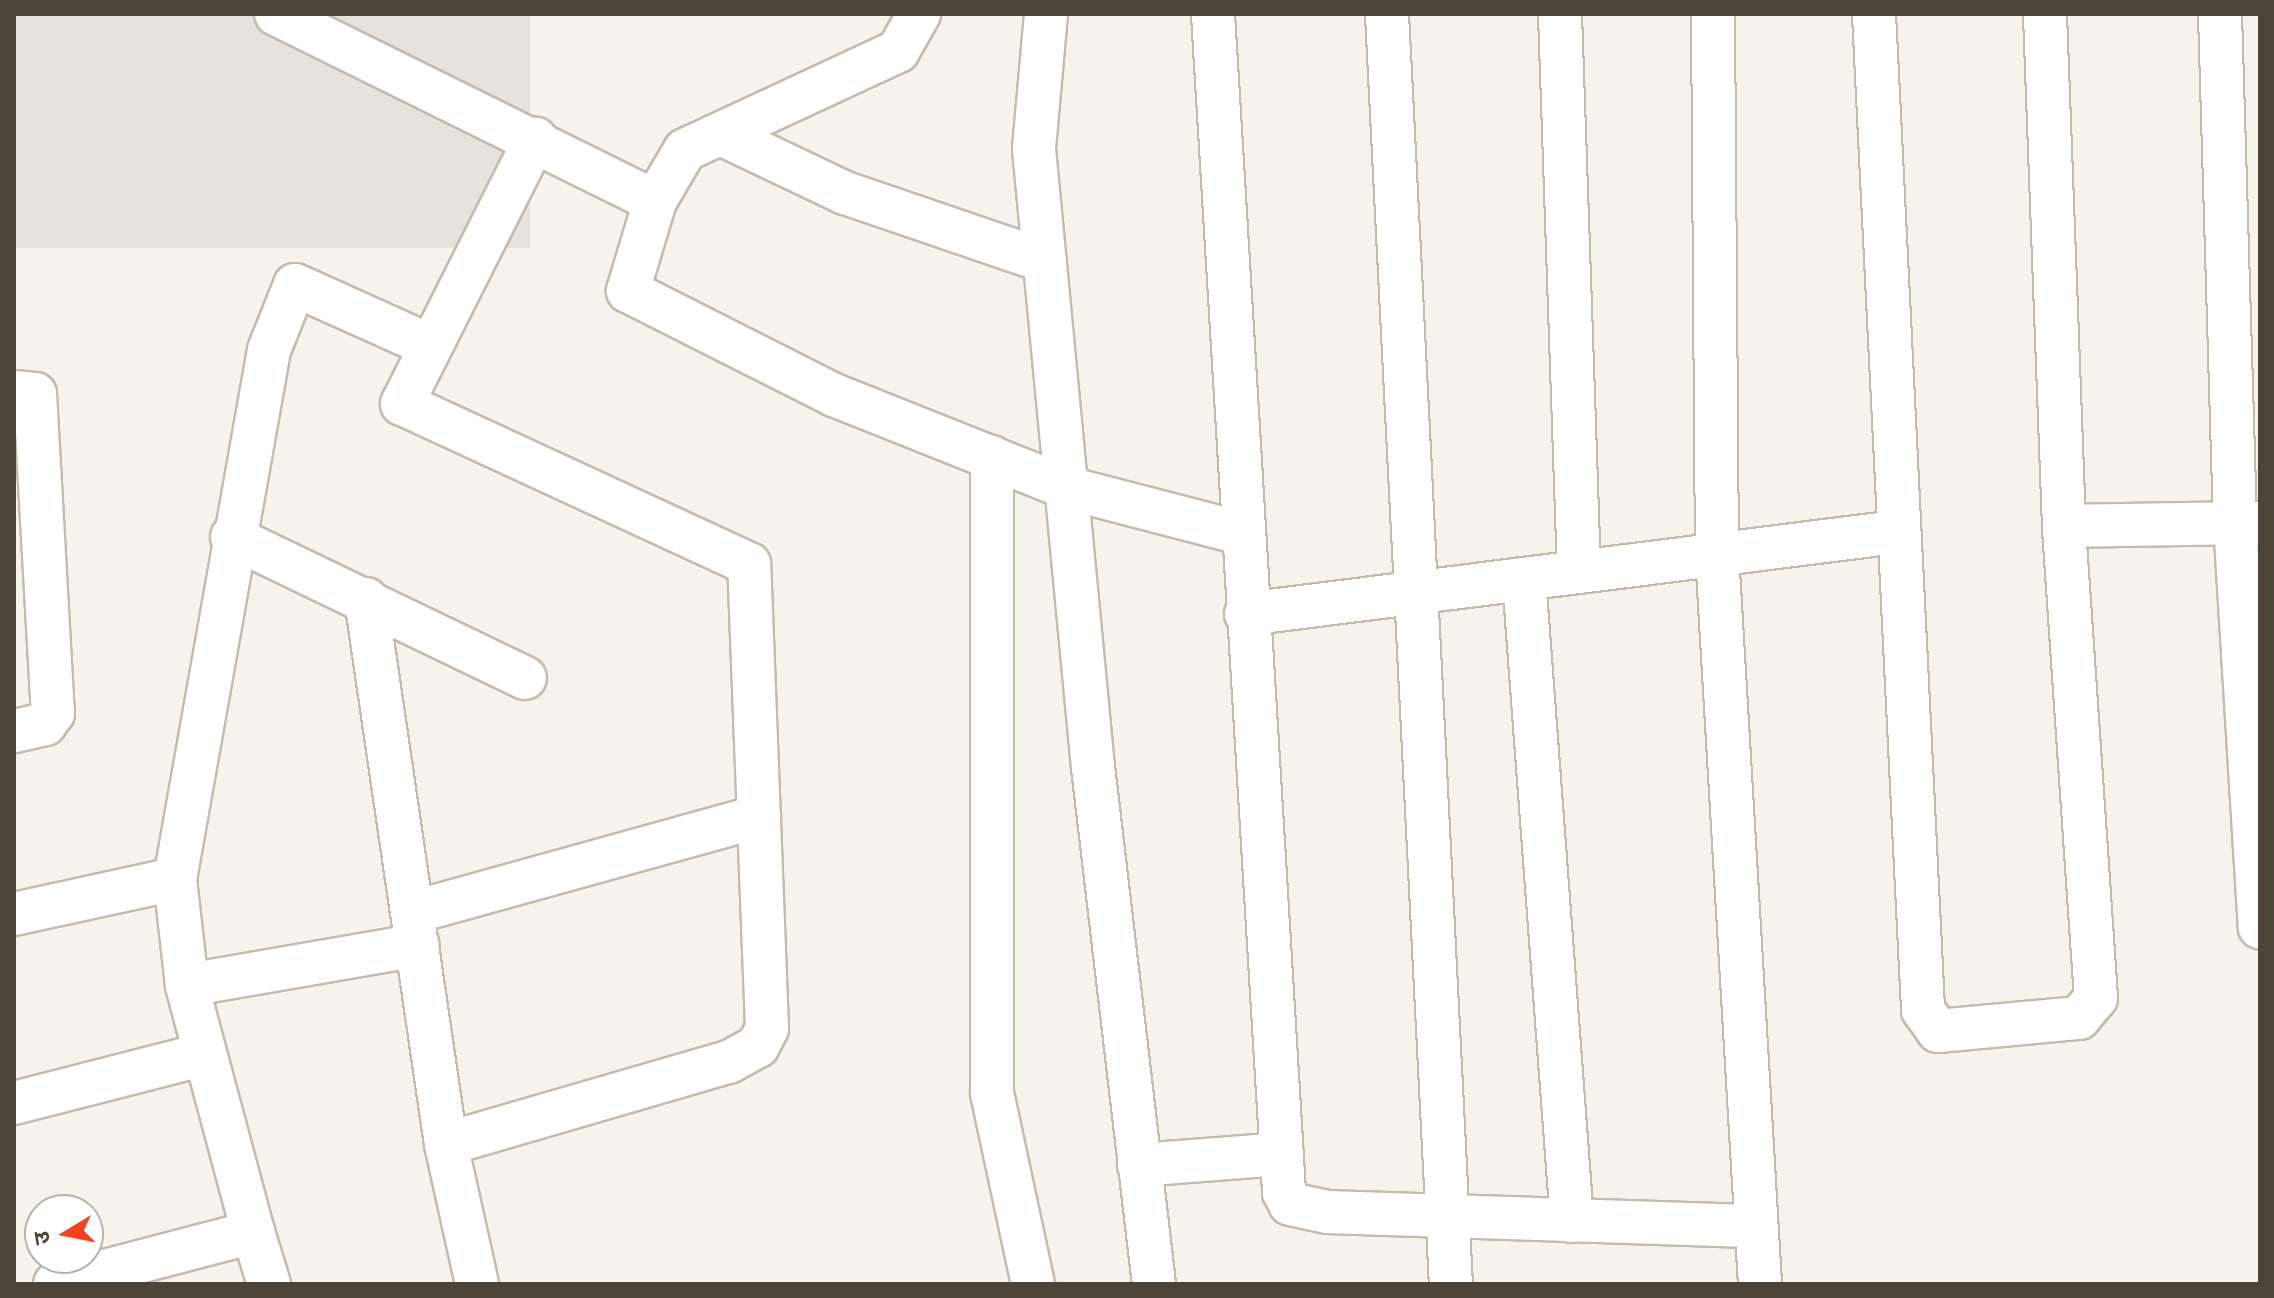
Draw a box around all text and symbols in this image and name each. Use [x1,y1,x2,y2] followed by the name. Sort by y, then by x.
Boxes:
[24,1194,104,1274] north arrow
[25,1229,59,1247] text: उ

